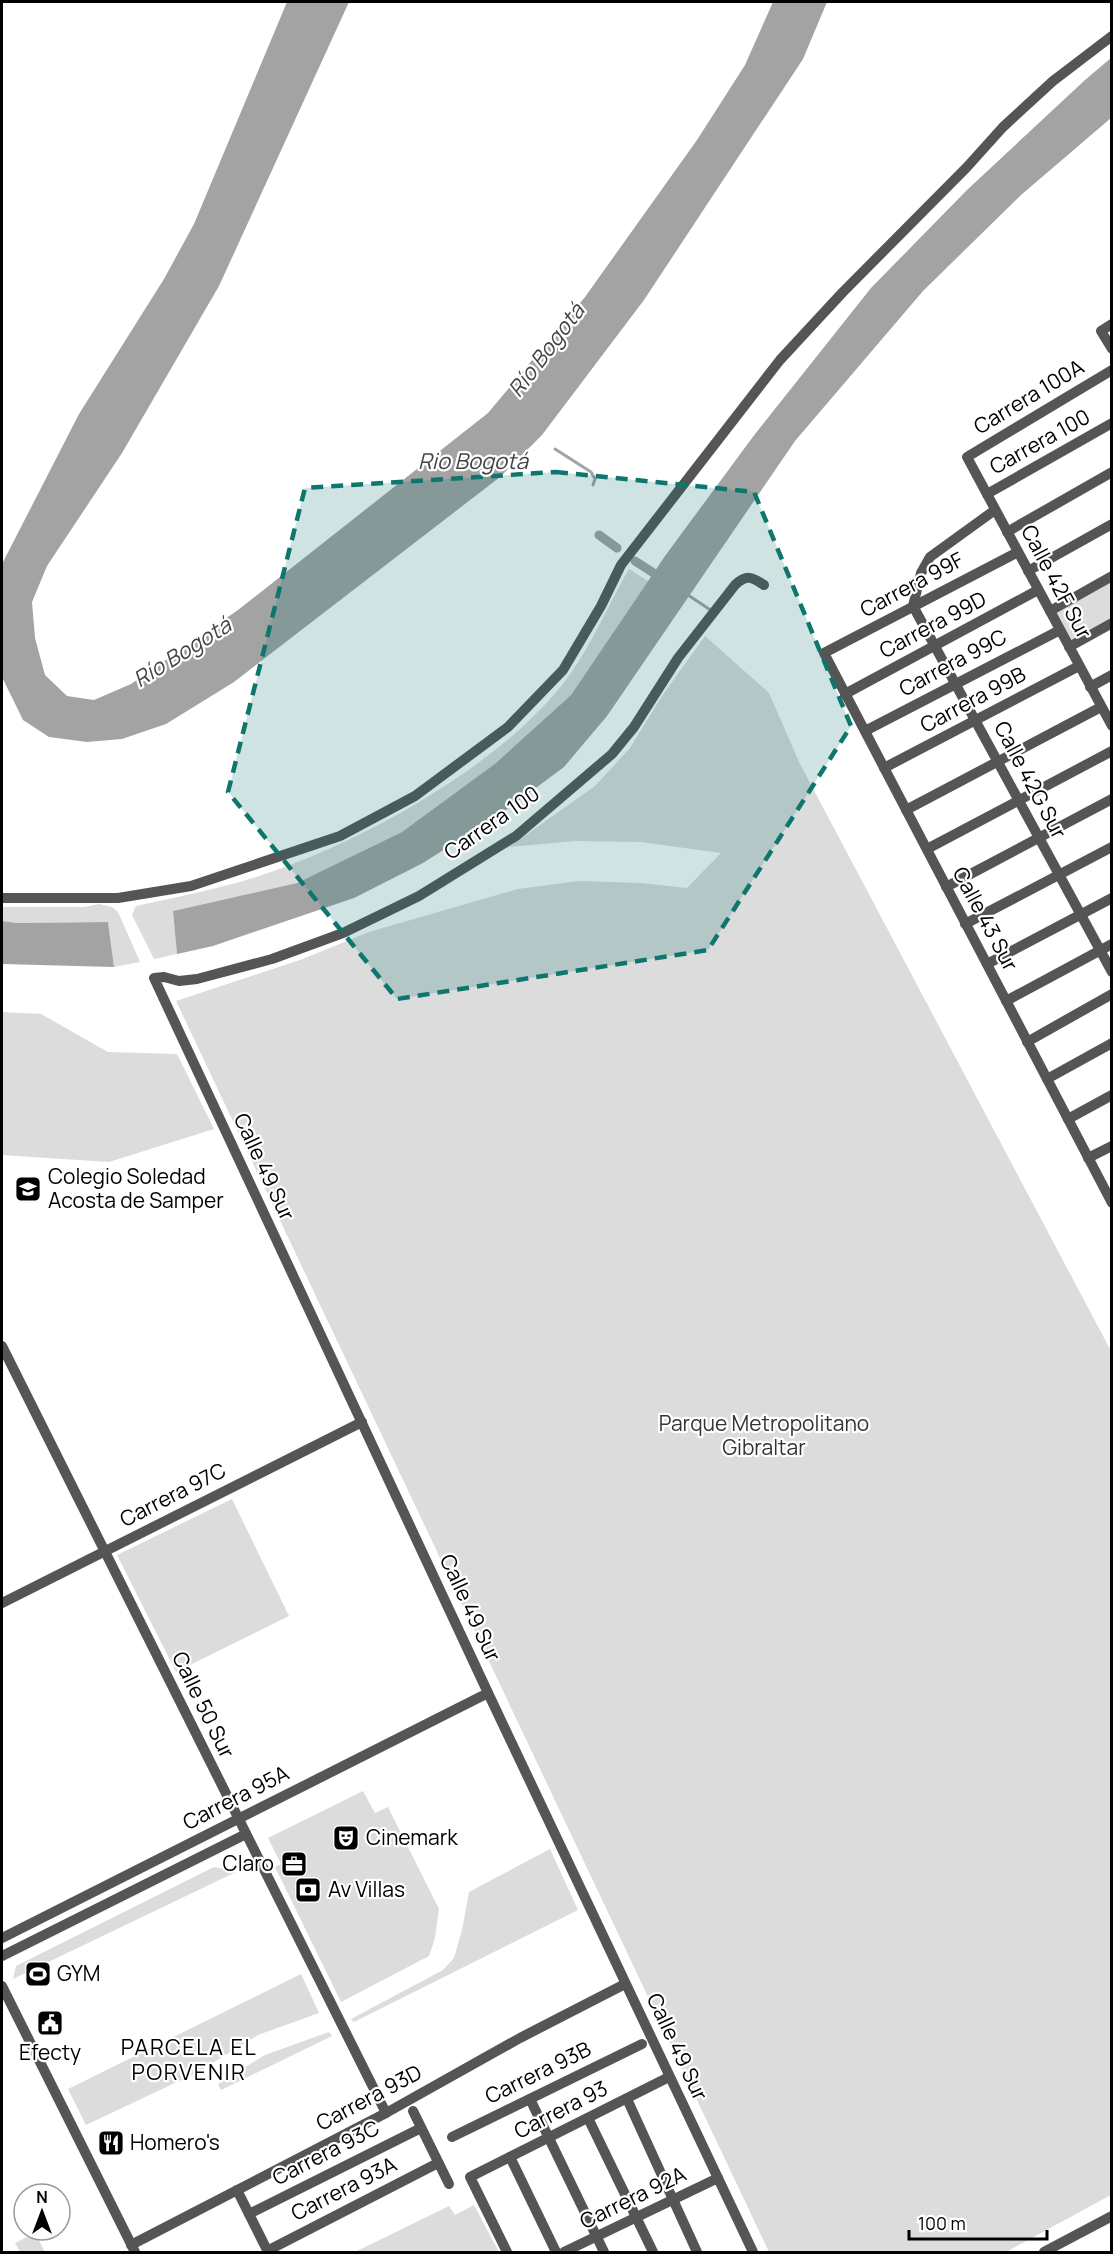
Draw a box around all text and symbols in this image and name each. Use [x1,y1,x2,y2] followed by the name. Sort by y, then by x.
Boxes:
[501,296,592,403] water label: Río Bogotá
[969,354,1089,440] street label: Carrera 100A
[985,404,1095,480] street label: Carrera 100
[418,446,530,476] water label: Rio Bogotá
[1015,520,1099,644] street label: Calle 42F Sur
[855,545,969,623] street label: Carrera 99F
[874,584,991,664] street label: Carrera 99D
[127,609,238,694] water label: Río Bogotá
[894,622,1011,702] street label: Carrera 99C
[915,660,1030,739] street label: Carrera 99B
[988,716,1074,844] street label: Calle 42G Sur
[438,779,545,865] street label: Carrera 100
[947,862,1025,976] street label: Calle 43 Sur
[228,1108,302,1225] street label: Calle 49 Sur
[48,1162,224,1214] place label: Colegio Soledad Acosta de Samper
[13,1174,43,1204] school or university icon: Colegio Soledad Acosta de Samper
[659,1409,869,1461] park label: Parque Metropolitano Gibraltar
[115,1455,230,1533] street label: Carrera 97C
[434,1549,508,1666] street label: Calle 49 Sur
[166,1647,242,1763] street label: Calle 50 Sur
[178,1758,293,1836] street label: Carrera 95A
[331,1823,361,1853] theatre icon: Cinemark
[366,1823,458,1851] place label: Cinemark
[223,1849,274,1877] place label: Claro
[279,1849,309,1879] office icon: Claro
[293,1875,323,1905] bank icon: Av Villas
[328,1875,405,1903] place label: Av Villas
[23,1959,53,1989] sports icon: GYM
[57,1959,101,1987] place label: GYM
[641,1988,715,2105] street label: Calle 49 Sur
[35,2008,65,2038] public building icon: Efecty
[121,2032,257,2087] district label: PARCELA EL PORVENIR
[481,2037,595,2109] street label: Carrera 93B
[19,2038,81,2066] place label: Efecty
[311,2058,426,2137] street label: Carrera 93D
[510,2076,612,2144] street label: Carrera 93
[267,2113,384,2191] street label: Carrera 93C
[96,2128,126,2158] restaurant icon: Homero's
[130,2128,220,2156] place label: Homero's
[286,2150,401,2227] street label: Carrera 93A
[575,2159,690,2235] street label: Carrera 92A
[12,2182,72,2242] north arrow
[36,2186,48,2208] text: N
[909,2203,1047,2241] scale bar
[918,2211,966,2235] text: 100 m

